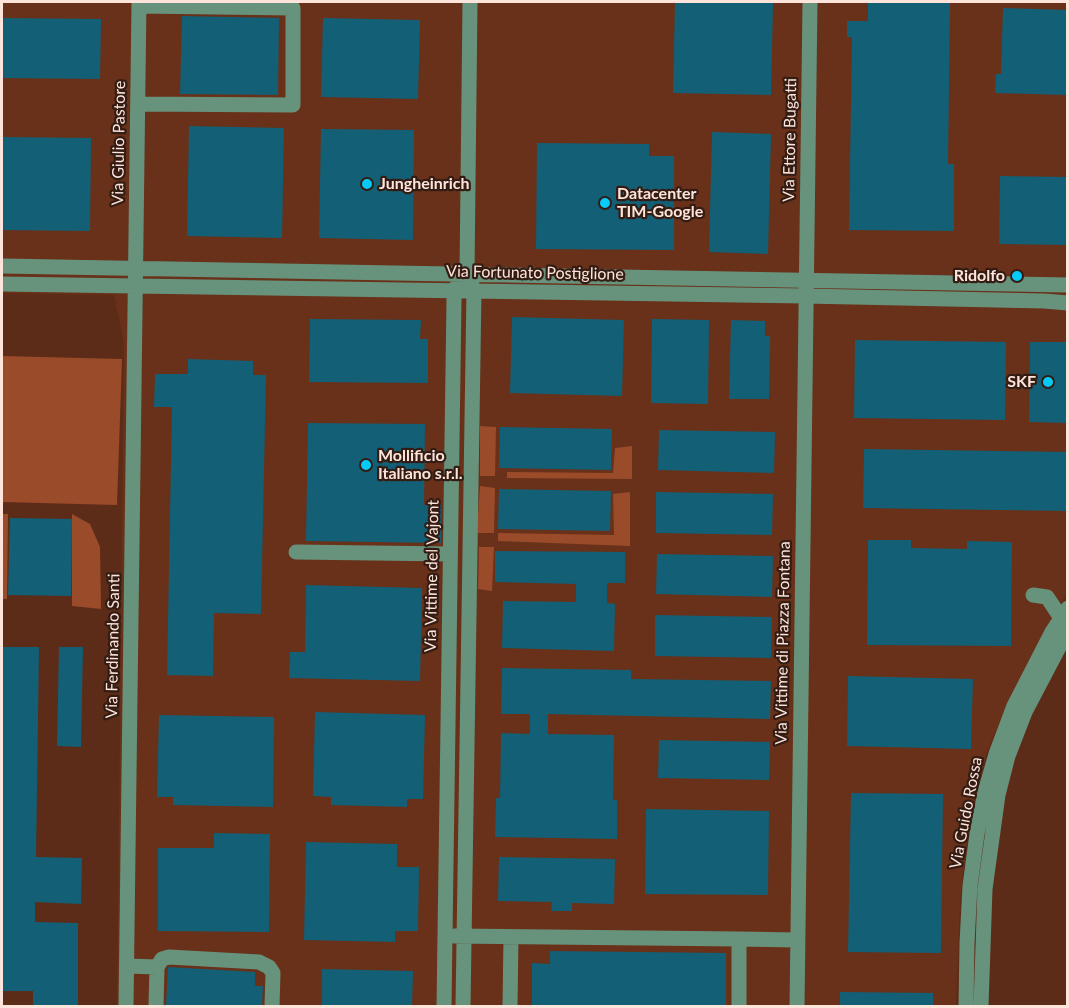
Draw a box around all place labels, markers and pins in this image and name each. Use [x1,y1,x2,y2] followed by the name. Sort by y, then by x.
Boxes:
[379,174,470,194] place label: Jungheinrich
[360,177,374,191] marker: Jungheinrich
[617,184,703,222] place label: Datacenter TIM-Google
[598,196,612,210] marker: Datacenter TIM-Google
[954,266,1005,286] place label: Ridolfo
[1010,269,1024,283] marker: Ridolfo
[1007,372,1036,392] place label: SKF
[1041,375,1055,389] marker: SKF
[378,446,463,484] place label: Mollificio Italiano s.r.l.
[359,458,373,472] marker: Mollificio Italiano s.r.l.

